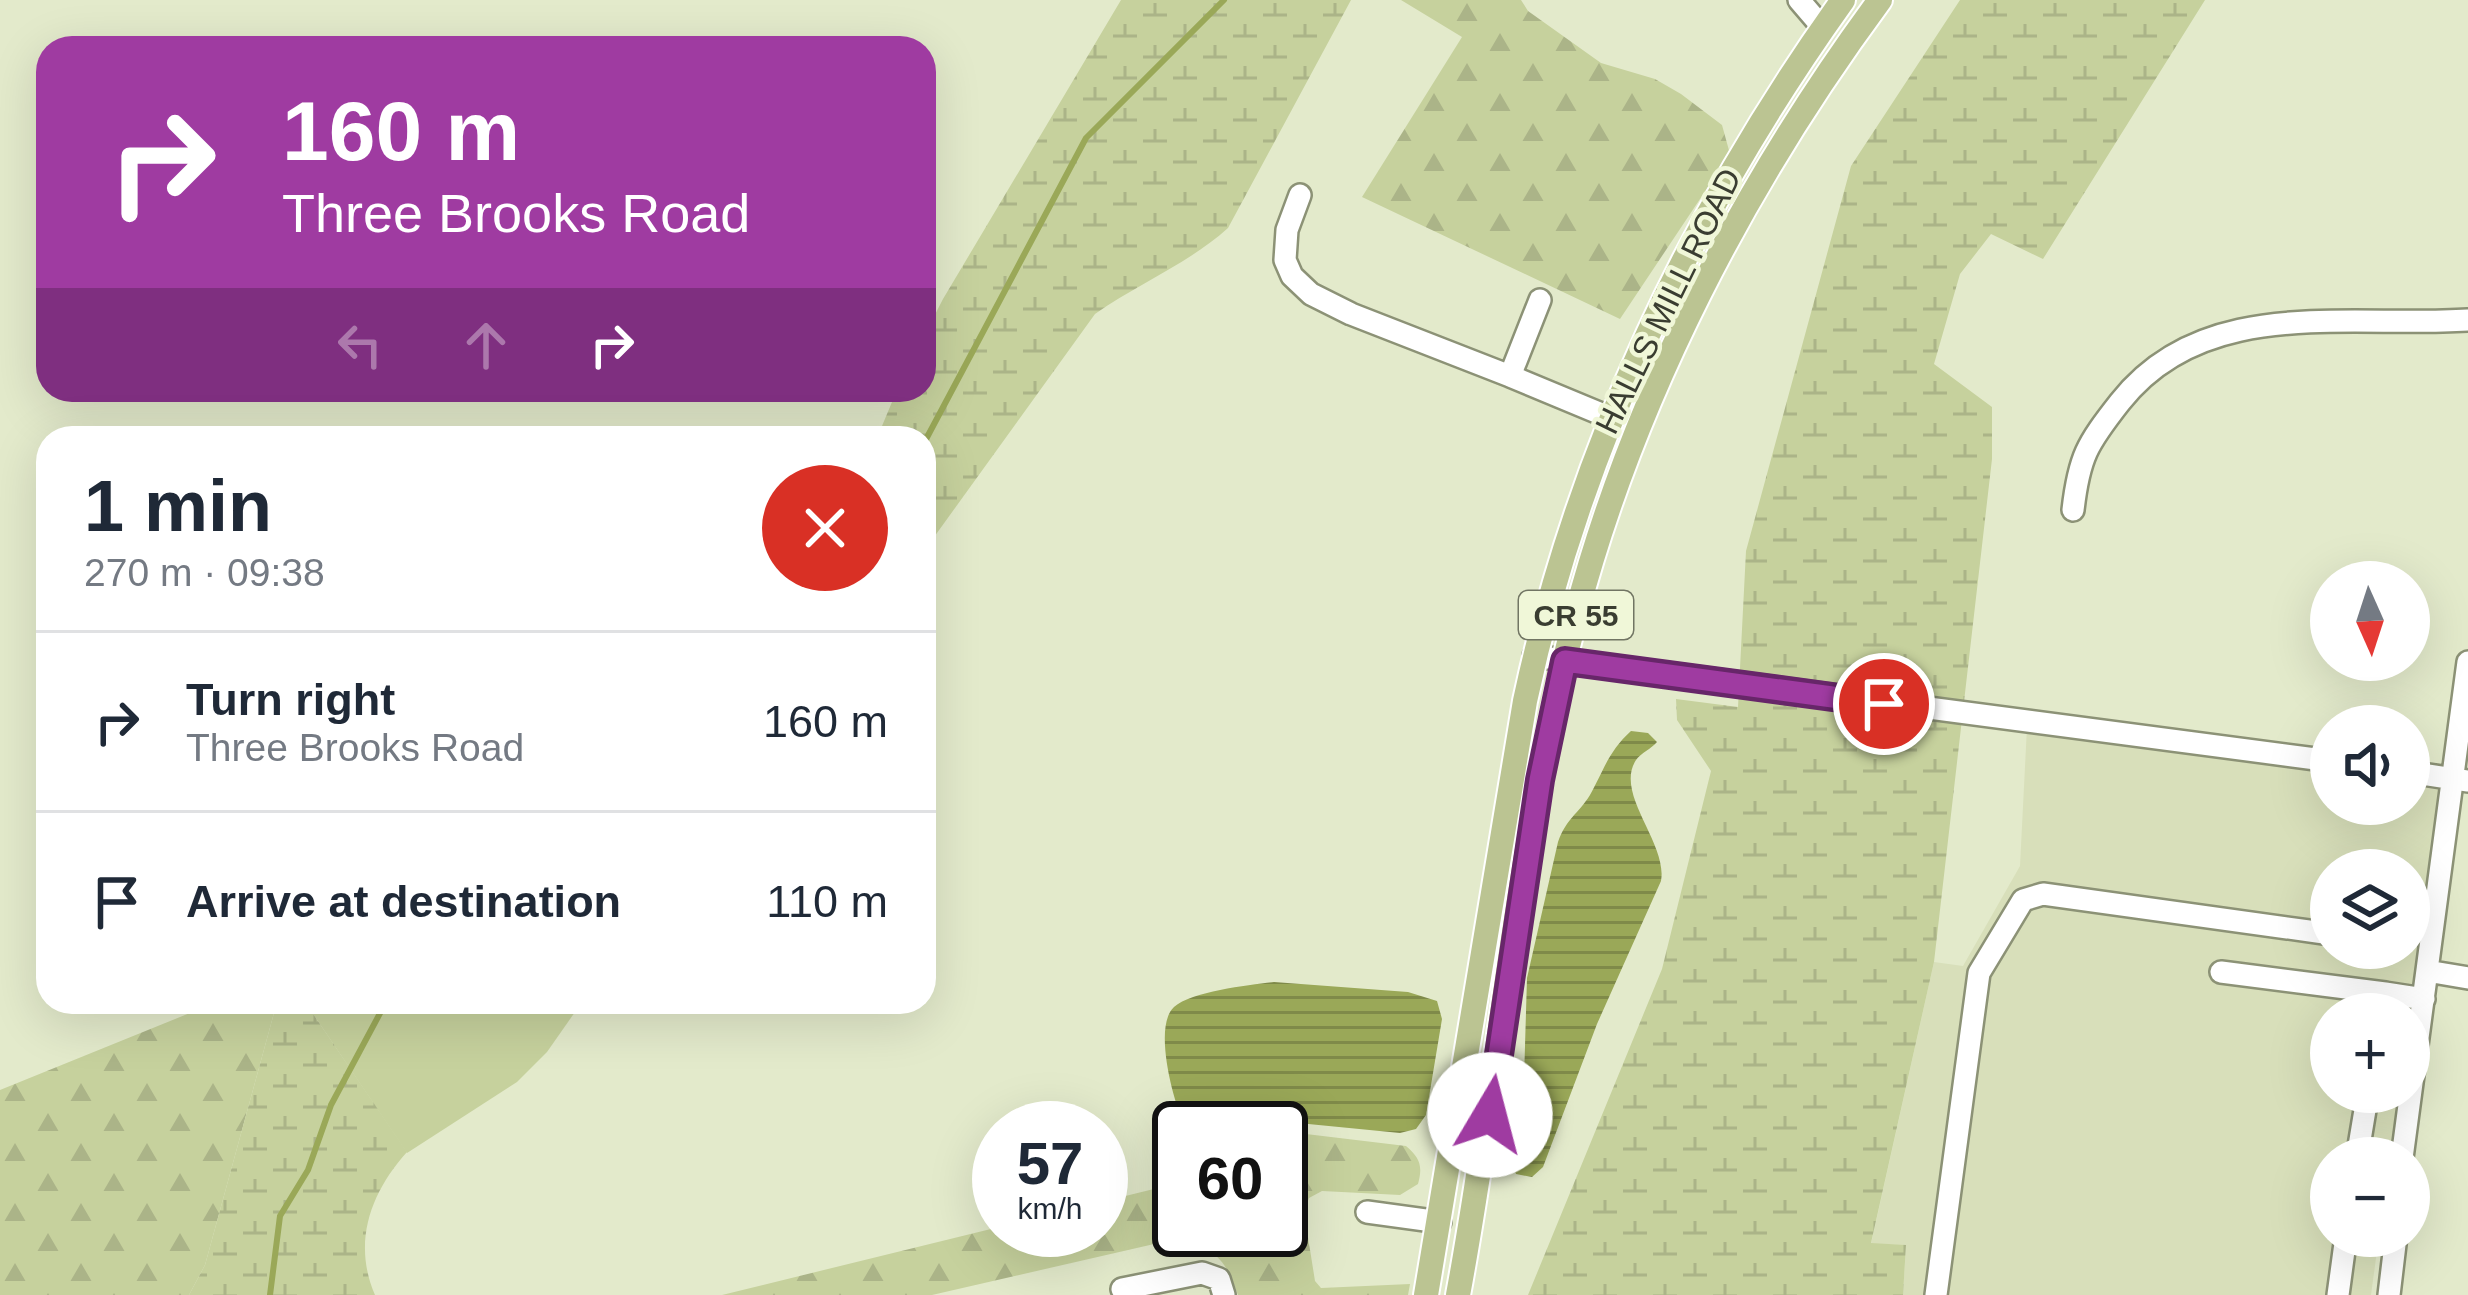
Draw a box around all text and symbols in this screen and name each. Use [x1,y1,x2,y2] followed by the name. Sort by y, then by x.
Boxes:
[84,84,240,240] icon: right
[282,84,520,178] text: 160 m
[1588,162,1748,440] street label: HALLS MILL ROAD
[282,183,750,243] text: Three Brooks Road
[327,312,393,378] icon: left
[453,312,519,378] icon: ahead
[579,312,645,378] icon: right
[762,465,888,591] button: close
[84,466,272,546] text: 1 min
[84,551,325,594] text: 270 m · 09:38
[2310,561,2430,681] north arrow
[2310,561,2430,1257] map controls
[1519,591,1633,639] road number: CR 55
[1833,653,1935,755] pin
[1851,671,1917,737] icon: arrive
[186,674,395,725] text: Turn right
[84,689,150,755] icon: right
[763,696,888,747] text: 160 m
[2310,705,2430,825] button: sound
[186,726,524,769] text: Three Brooks Road
[2310,849,2430,969] button: layers
[84,869,150,935] icon: arrive
[186,876,621,927] text: Arrive at destination
[766,876,888,927] text: 110 m
[2310,993,2430,1113] button: +
[1427,1052,1553,1178] position arrow
[1152,1101,1308,1257] speed limit sign: 60
[1017,1130,1083,1197] text: 57
[2310,1137,2430,1257] button: −
[1017,1192,1083,1225] text: km/h

